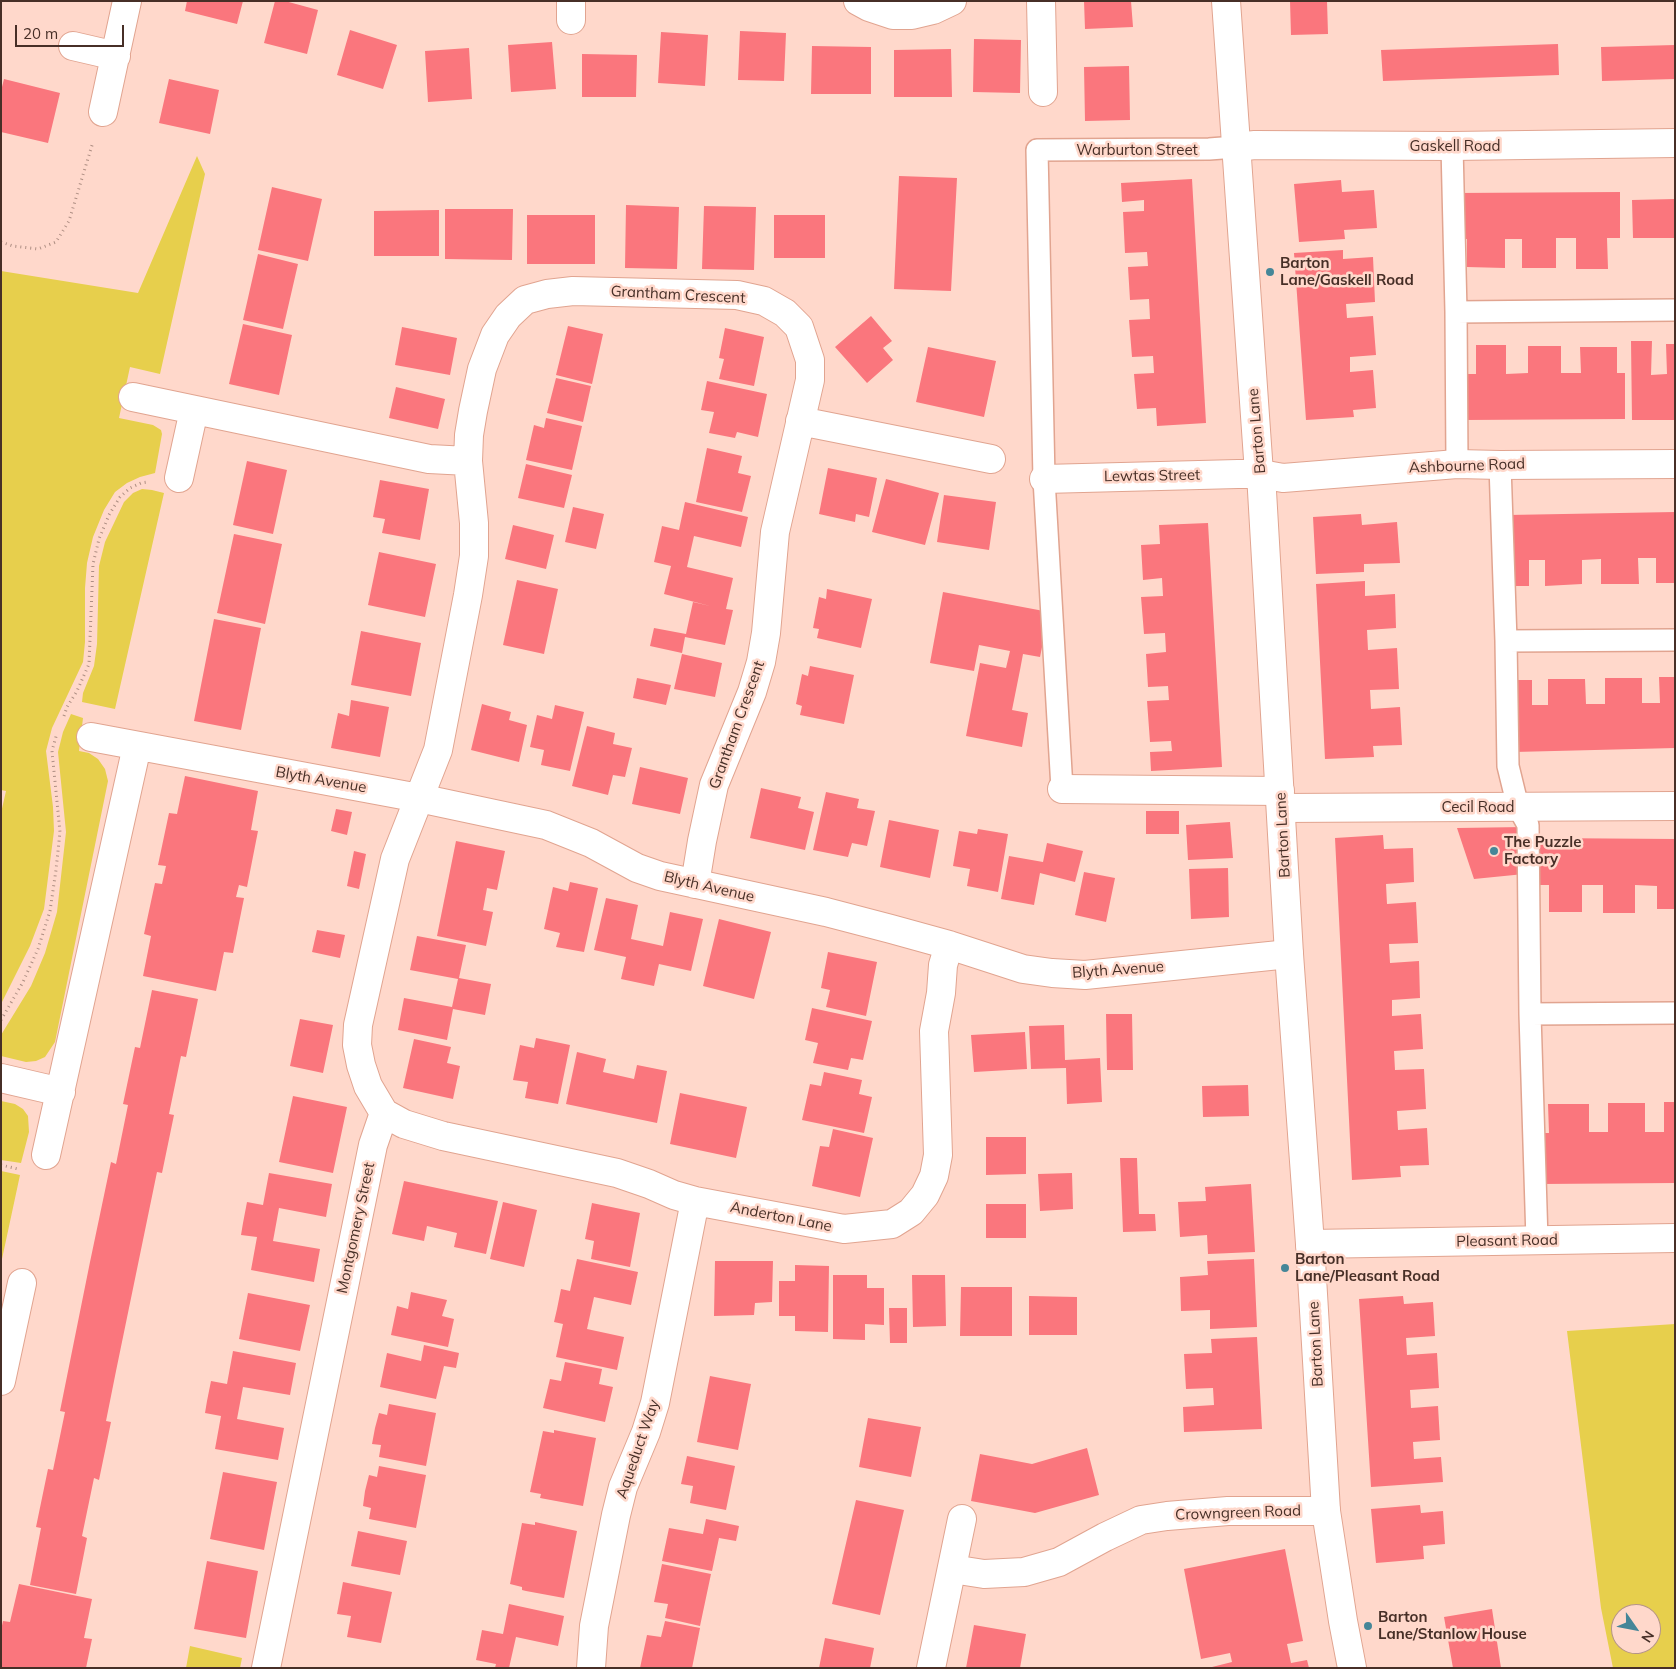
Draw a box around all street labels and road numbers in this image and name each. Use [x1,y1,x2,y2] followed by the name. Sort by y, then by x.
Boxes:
[1410,137,1500,155] street label: Gaskell Road
[1076,141,1198,159] street label: Warburton Street
[610,282,746,308] street label: Grantham Crescent
[1244,388,1270,474] street label: Barton Lane
[1408,455,1526,477] street label: Ashbourne Road
[1104,466,1200,486] street label: Lewtas Street
[705,659,769,791] street label: Grantham Crescent
[274,763,368,797] street label: Blyth Avenue
[1272,792,1294,878] street label: Barton Lane
[1441,798,1515,816] street label: Cecil Road
[662,868,756,906] street label: Blyth Avenue
[1071,958,1165,982] street label: Blyth Avenue
[333,1161,379,1295] street label: Montgomery Street
[729,1198,833,1236] street label: Anderton Lane
[1456,1231,1558,1251] street label: Pleasant Road
[1305,1301,1327,1387] street label: Barton Lane
[613,1397,663,1501] street label: Aqueduct Way
[1175,1502,1301,1524] street label: Crowngreen Road

